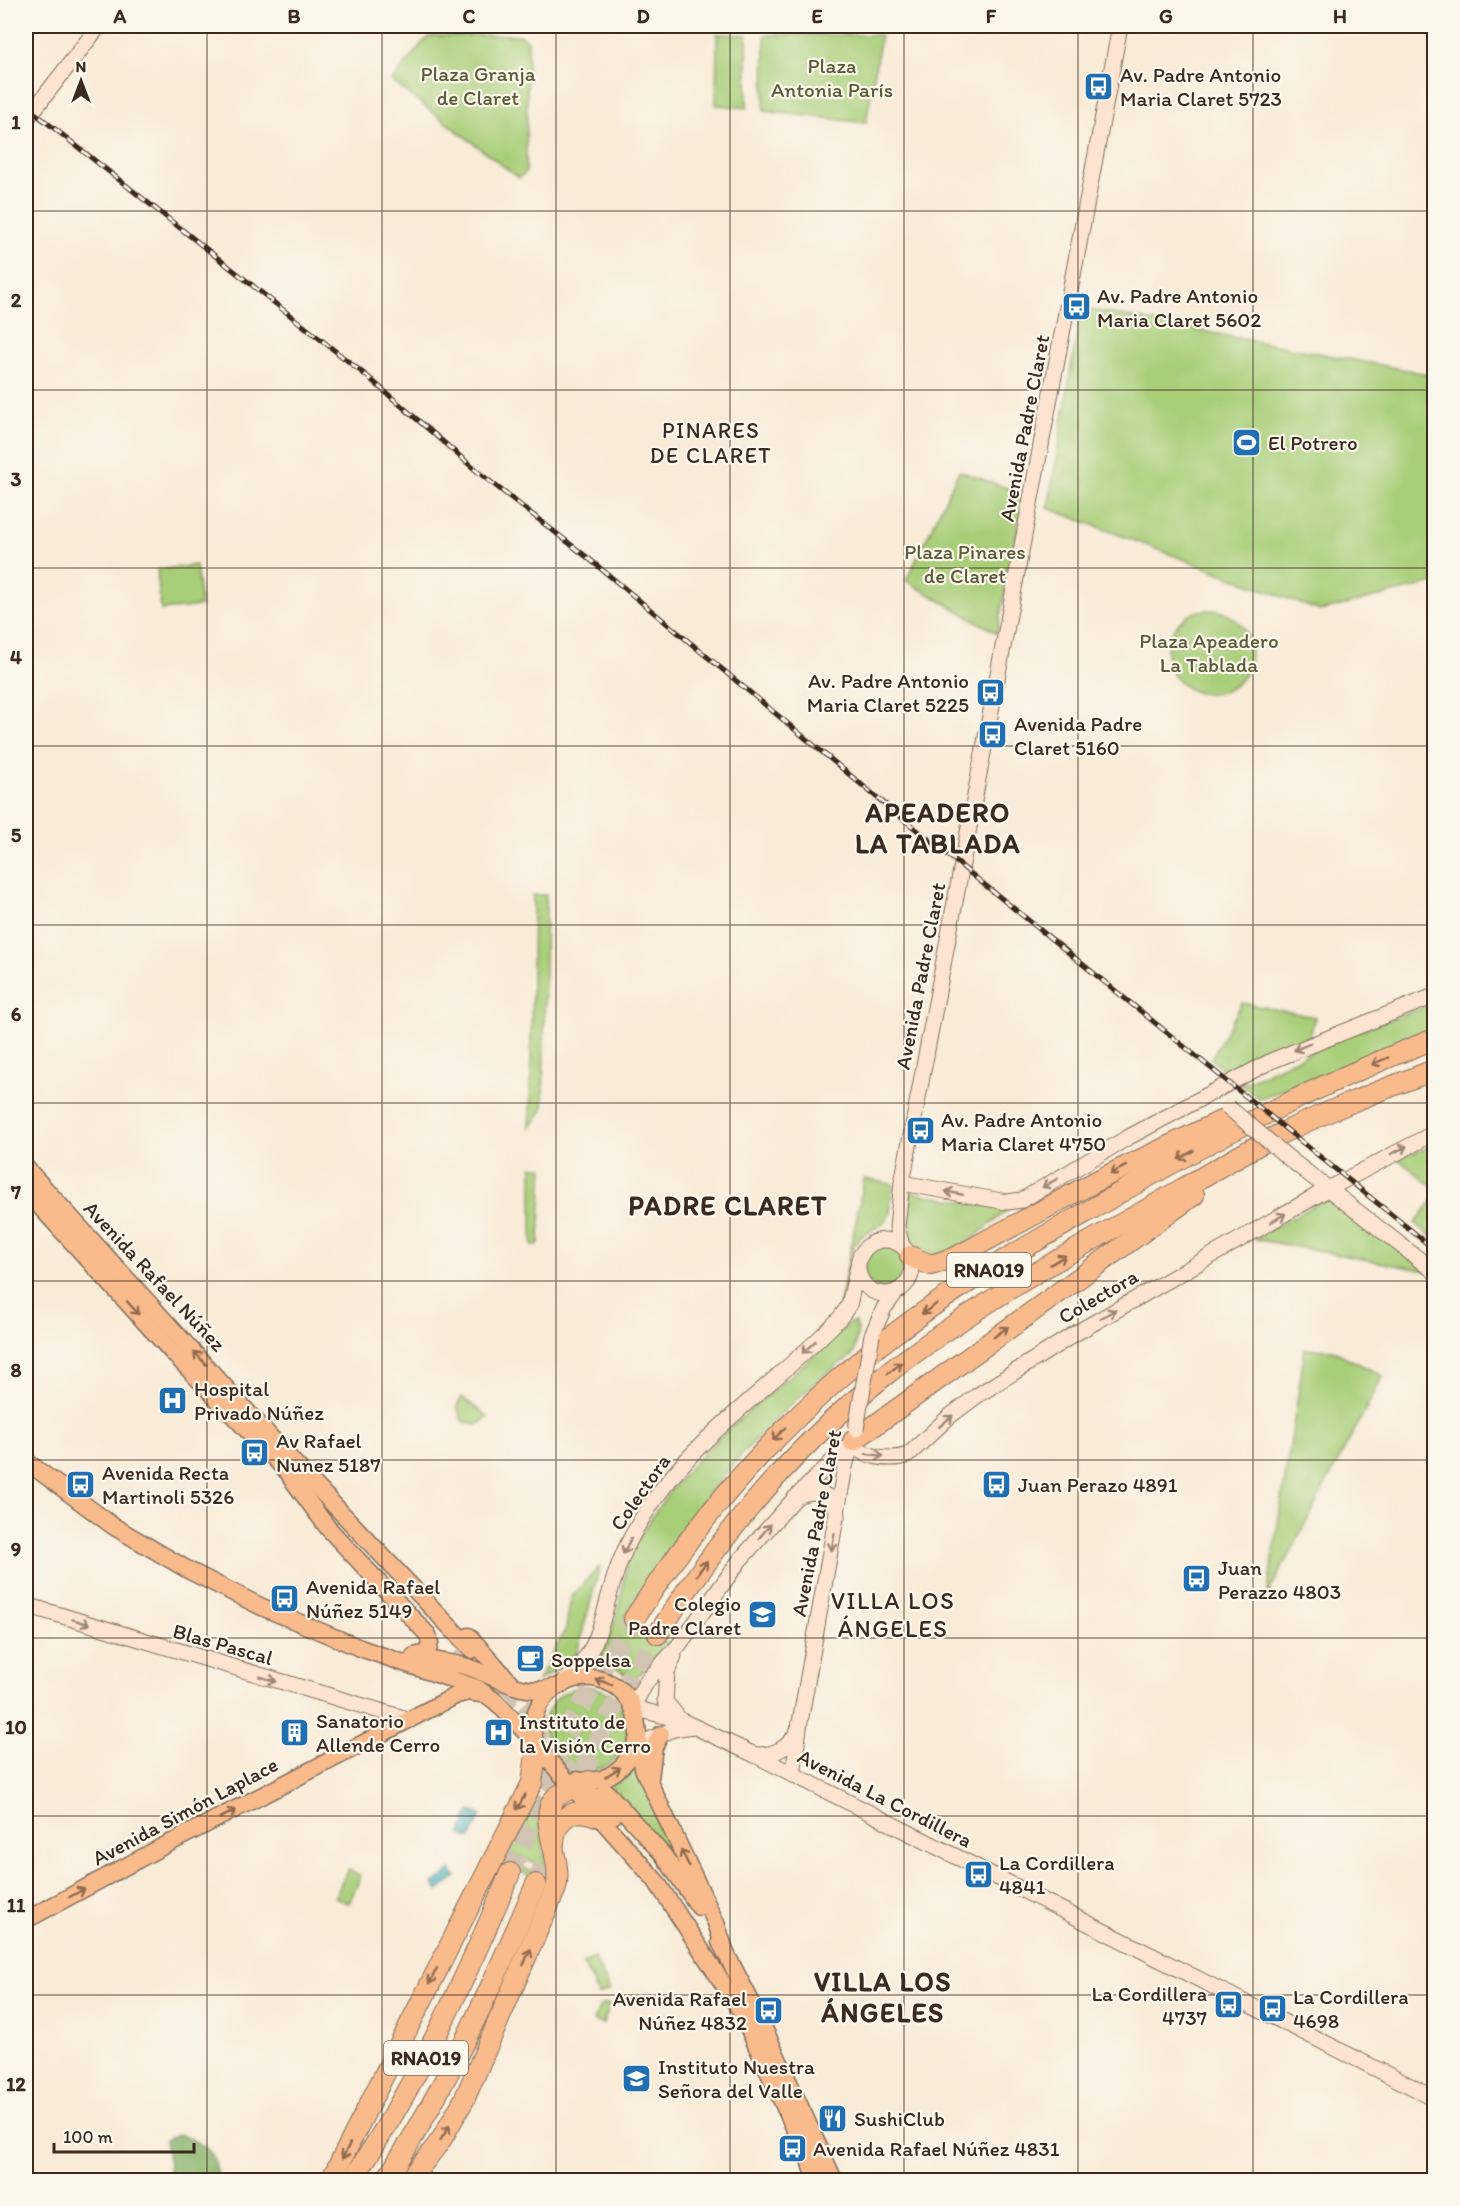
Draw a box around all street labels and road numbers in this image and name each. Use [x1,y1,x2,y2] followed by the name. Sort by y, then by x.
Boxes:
[994,332,1054,523] street label: Avenida Padre Claret
[890,880,950,1071] street label: Avenida Padre Claret
[79,1196,231,1357] street label: Avenida Rafael Núñez
[947,1253,1031,1287] road number: RNA019
[1054,1263,1142,1329] street label: Colectora
[786,1427,846,1618] street label: Avenida Padre Claret
[605,1449,675,1535] street label: Colectora
[170,1618,276,1670] street label: Blas Pascal
[794,1743,976,1853] street label: Avenida La Cordillera
[88,1751,282,1871] street label: Avenida Simón Laplace
[384,2041,468,2075] road number: RNA019

